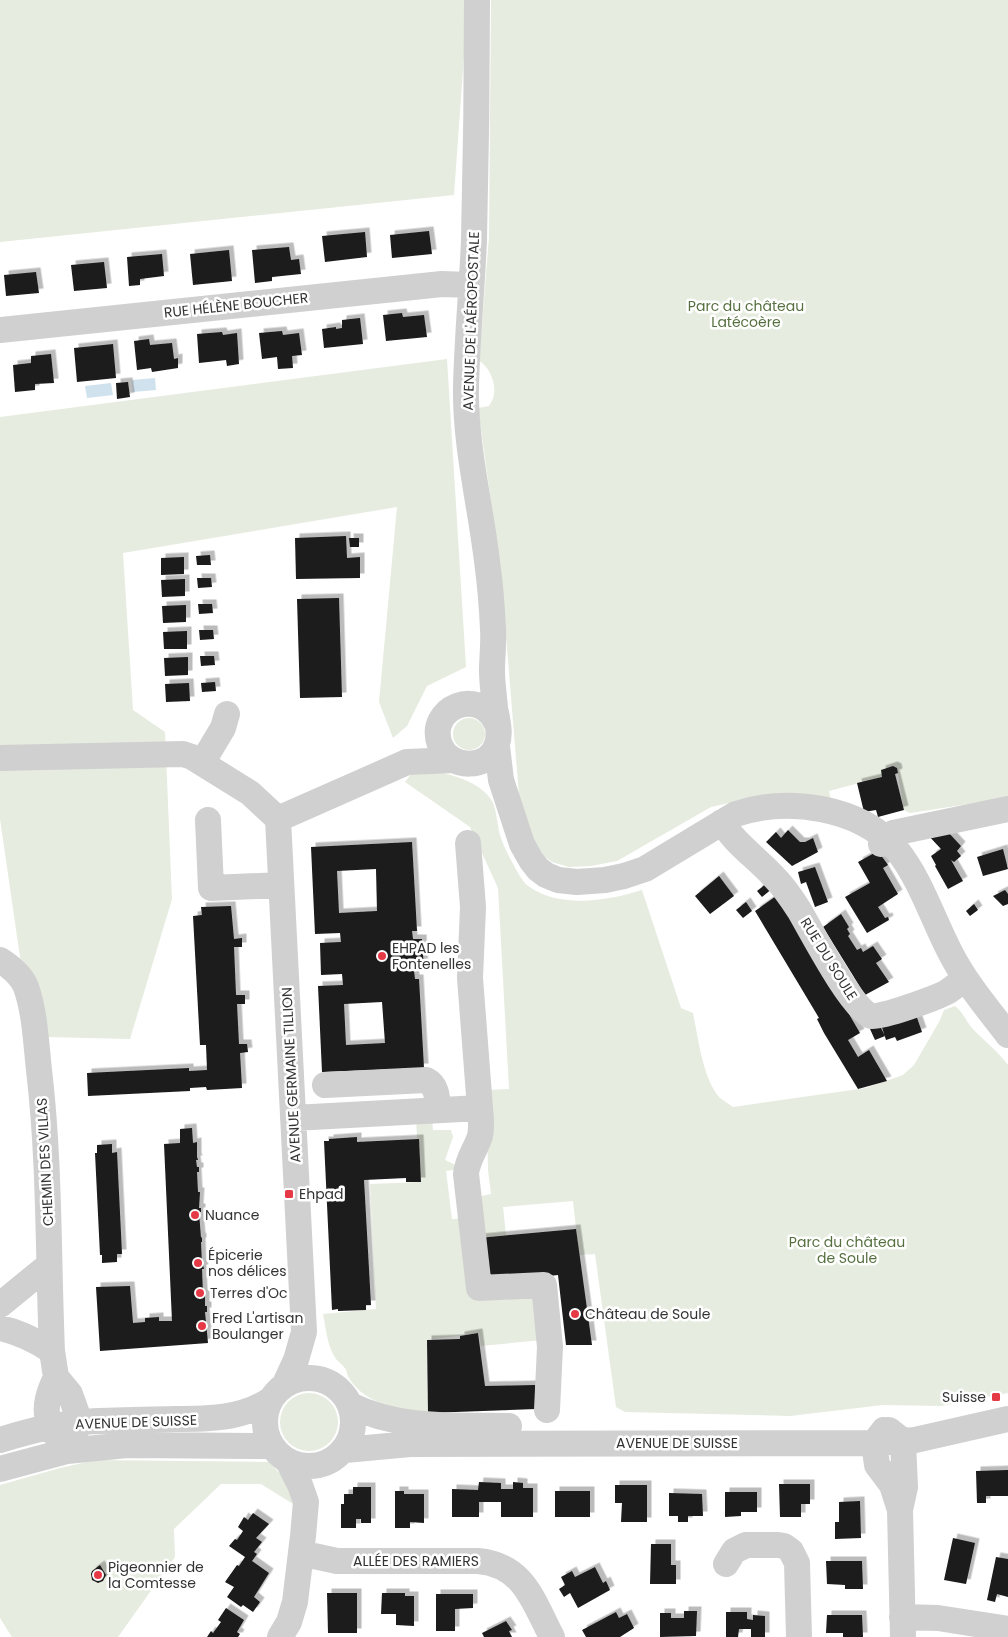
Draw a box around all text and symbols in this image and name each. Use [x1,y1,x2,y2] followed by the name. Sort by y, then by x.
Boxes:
[458,231,484,411] street label: AVENUE DE L'AÉROPOSTALE
[163,287,309,323] street label: RUE HÉLÈNE BOUCHER
[688,296,804,332] park label: Parc du château Latécoère
[796,914,862,1004] street label: RUE DU SOULE
[392,938,471,974] place label: EHPAD les Fontenelles
[376,950,388,962] marker: EHPAD les Fontenelles
[276,987,306,1163] street label: AVENUE GERMAINE TILLION
[32,1097,58,1227] street label: CHEMIN DES VILLAS
[299,1184,344,1204] place label: Ehpad
[283,1188,295,1200] marker: Ehpad
[205,1205,260,1225] place label: Nuance
[189,1209,201,1221] marker: Nuance
[789,1232,905,1268] park label: Parc du château de Soule
[208,1245,286,1281] place label: Épicerie nos délices
[192,1257,204,1269] marker: Épicerie nos délices
[210,1283,288,1303] place label: Terres d'Oc
[194,1287,206,1299] marker: Terres d'Oc
[585,1304,711,1324] place label: Château de Soule
[212,1308,303,1344] place label: Fred L'artisan Boulanger
[569,1308,581,1320] marker: Château de Soule
[196,1320,208,1332] marker: Fred L'artisan Boulanger
[942,1387,986,1407] place label: Suisse
[990,1391,1002,1403] marker: Suisse
[75,1410,197,1434] street label: AVENUE DE SUISSE
[616,1433,738,1453] street label: AVENUE DE SUISSE
[353,1551,479,1571] street label: ALLÉE DES RAMIERS
[108,1557,204,1593] place label: Pigeonnier de la Comtesse
[92,1569,104,1581] marker: Pigeonnier de la Comtesse

